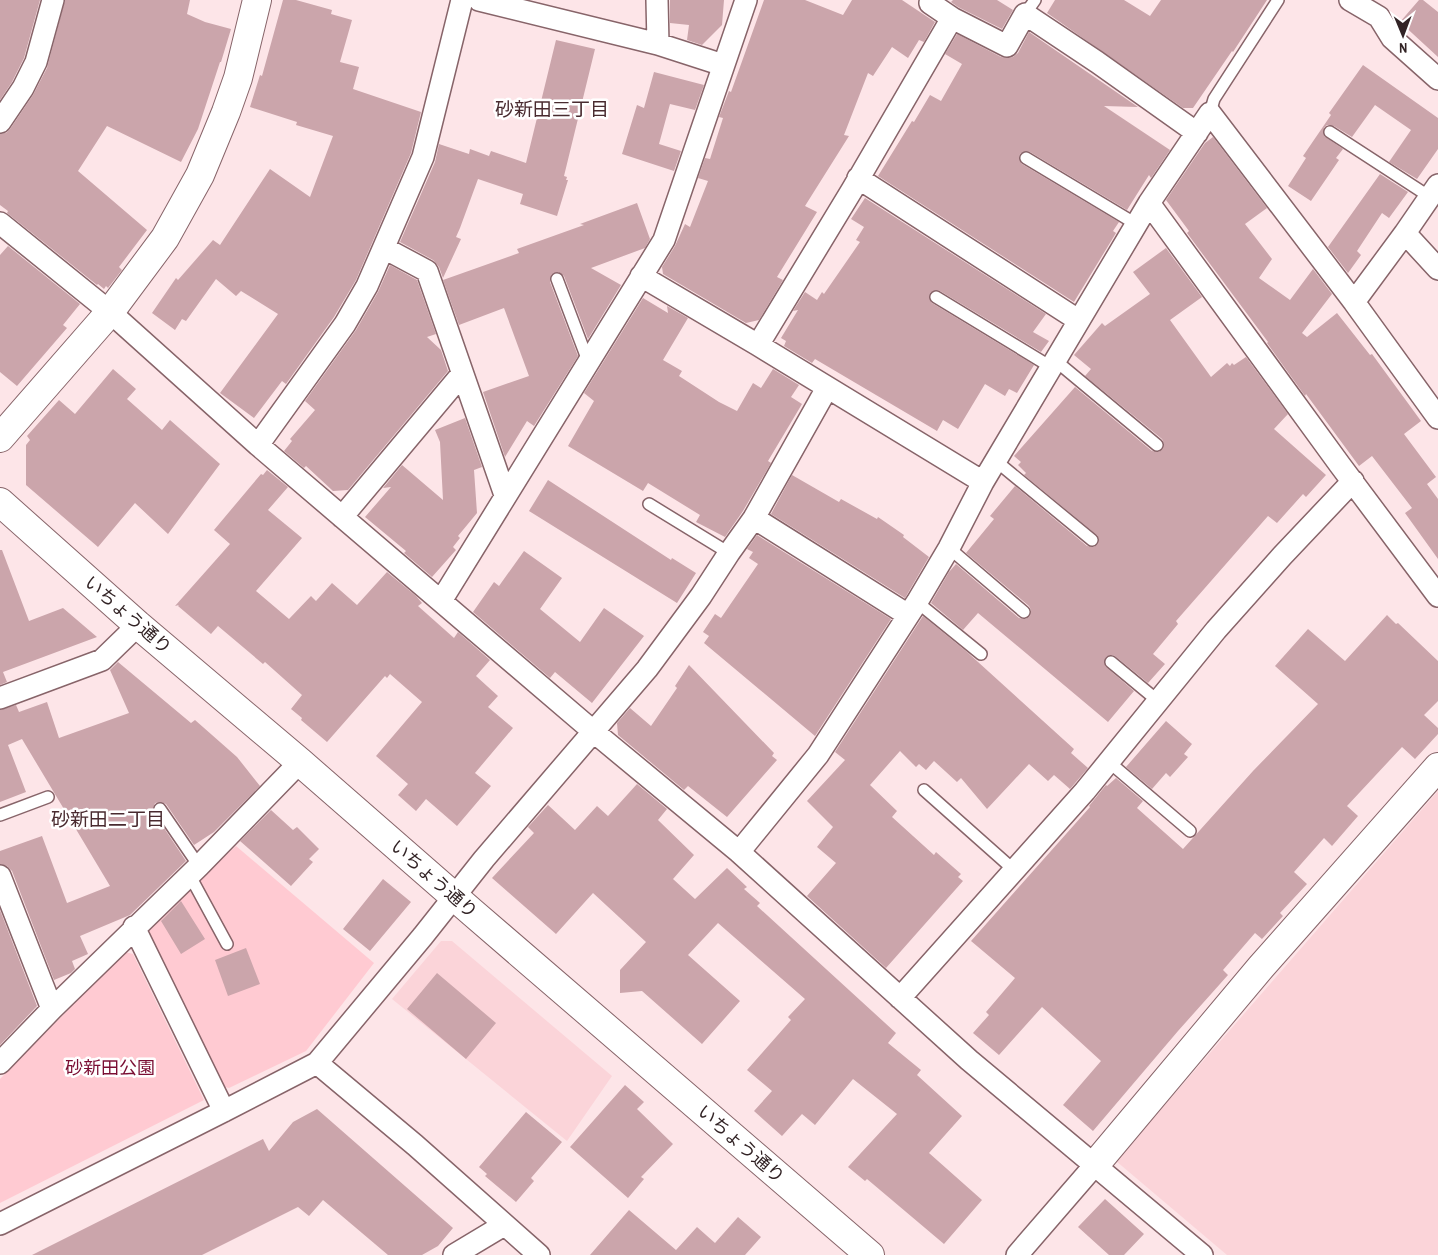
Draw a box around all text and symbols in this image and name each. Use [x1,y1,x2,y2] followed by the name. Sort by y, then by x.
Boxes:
[1378,10,1428,60] north arrow
[1399,39,1408,57] text: N
[495,96,609,122] district label: 砂新田三丁目
[79,570,177,659] street label: いちょう通り
[51,806,165,832] district label: 砂新田二丁目
[385,834,483,923] street label: いちょう通り
[65,1055,155,1080] park label: 砂新田公園
[692,1099,790,1188] street label: いちょう通り

